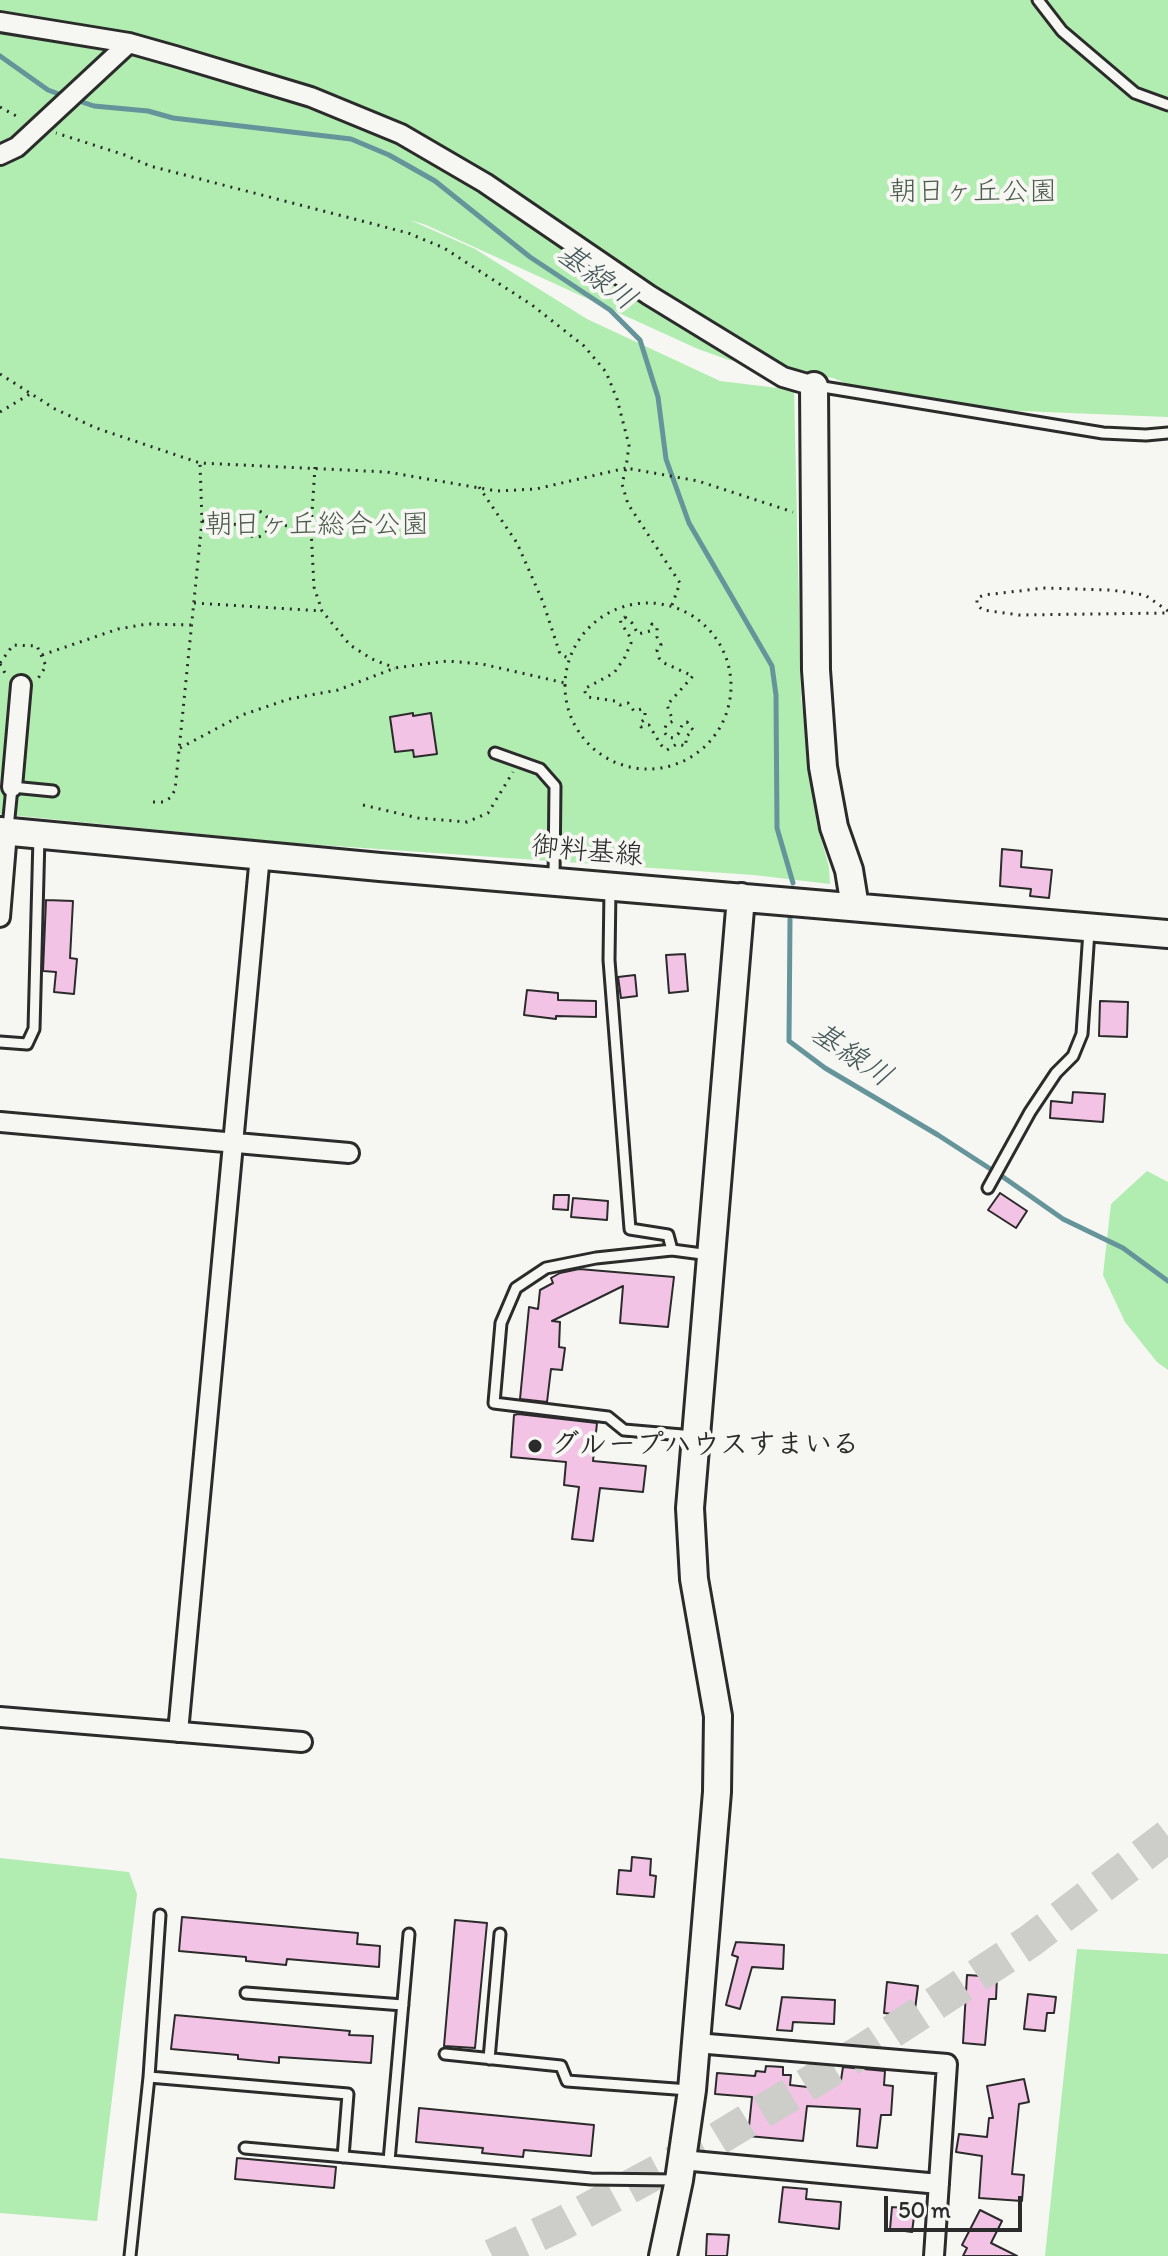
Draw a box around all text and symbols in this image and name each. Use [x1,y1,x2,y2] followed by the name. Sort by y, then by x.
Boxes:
[889,176,1057,210] park label: 朝日ヶ丘公園
[549,237,643,319] water label: 基線川
[205,509,429,543] park label: 朝日ヶ丘総合公園
[530,830,644,874] street label: 御料基線
[804,1016,898,1096] water label: 基線川
[551,1429,860,1463] place label: グループハウスすまいる
[526,1437,544,1455] marker: グループハウスすまいる
[888,2180,1026,2230] scale bar
[898,2195,951,2224] text: 50 m

